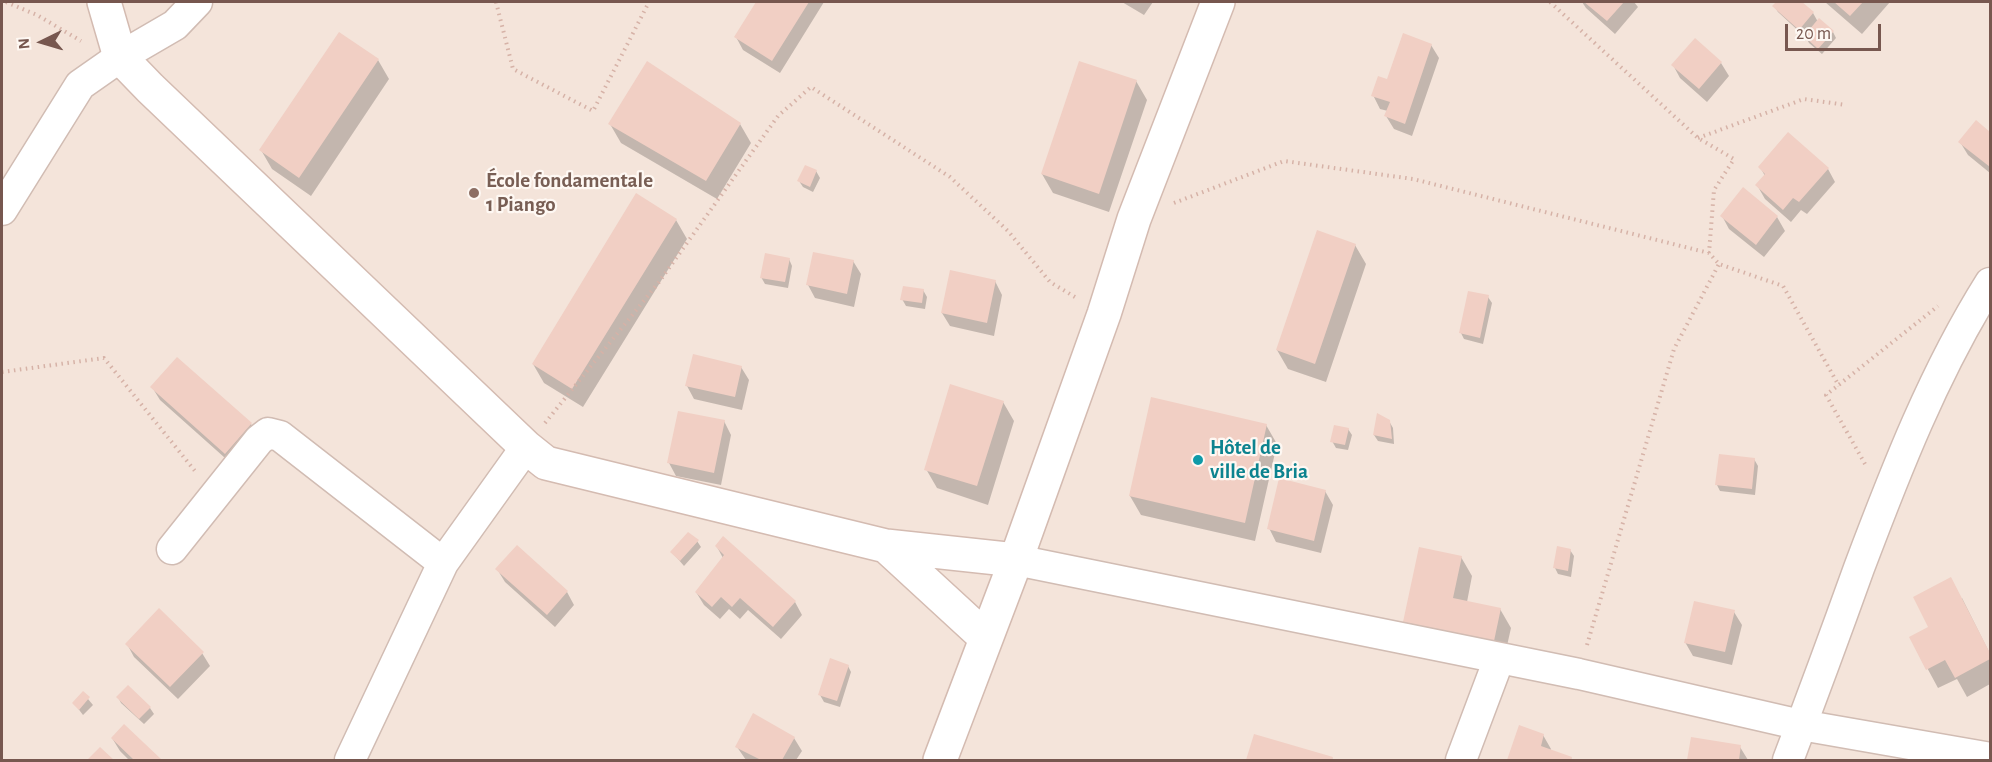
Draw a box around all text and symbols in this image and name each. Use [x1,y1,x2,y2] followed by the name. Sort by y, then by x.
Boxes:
[12,12,72,72] north arrow
[1788,12,1884,50] scale bar
[1796,25,1831,43] text: 20 m
[16,37,33,50] text: N
[486,168,653,218] place label: École fondamentale 1 Piango
[467,186,481,200] marker: École fondamentale 1 Piango
[1210,435,1308,485] place label: Hôtel de ville de Bria
[1191,453,1205,467] marker: Hôtel de ville de Bria

